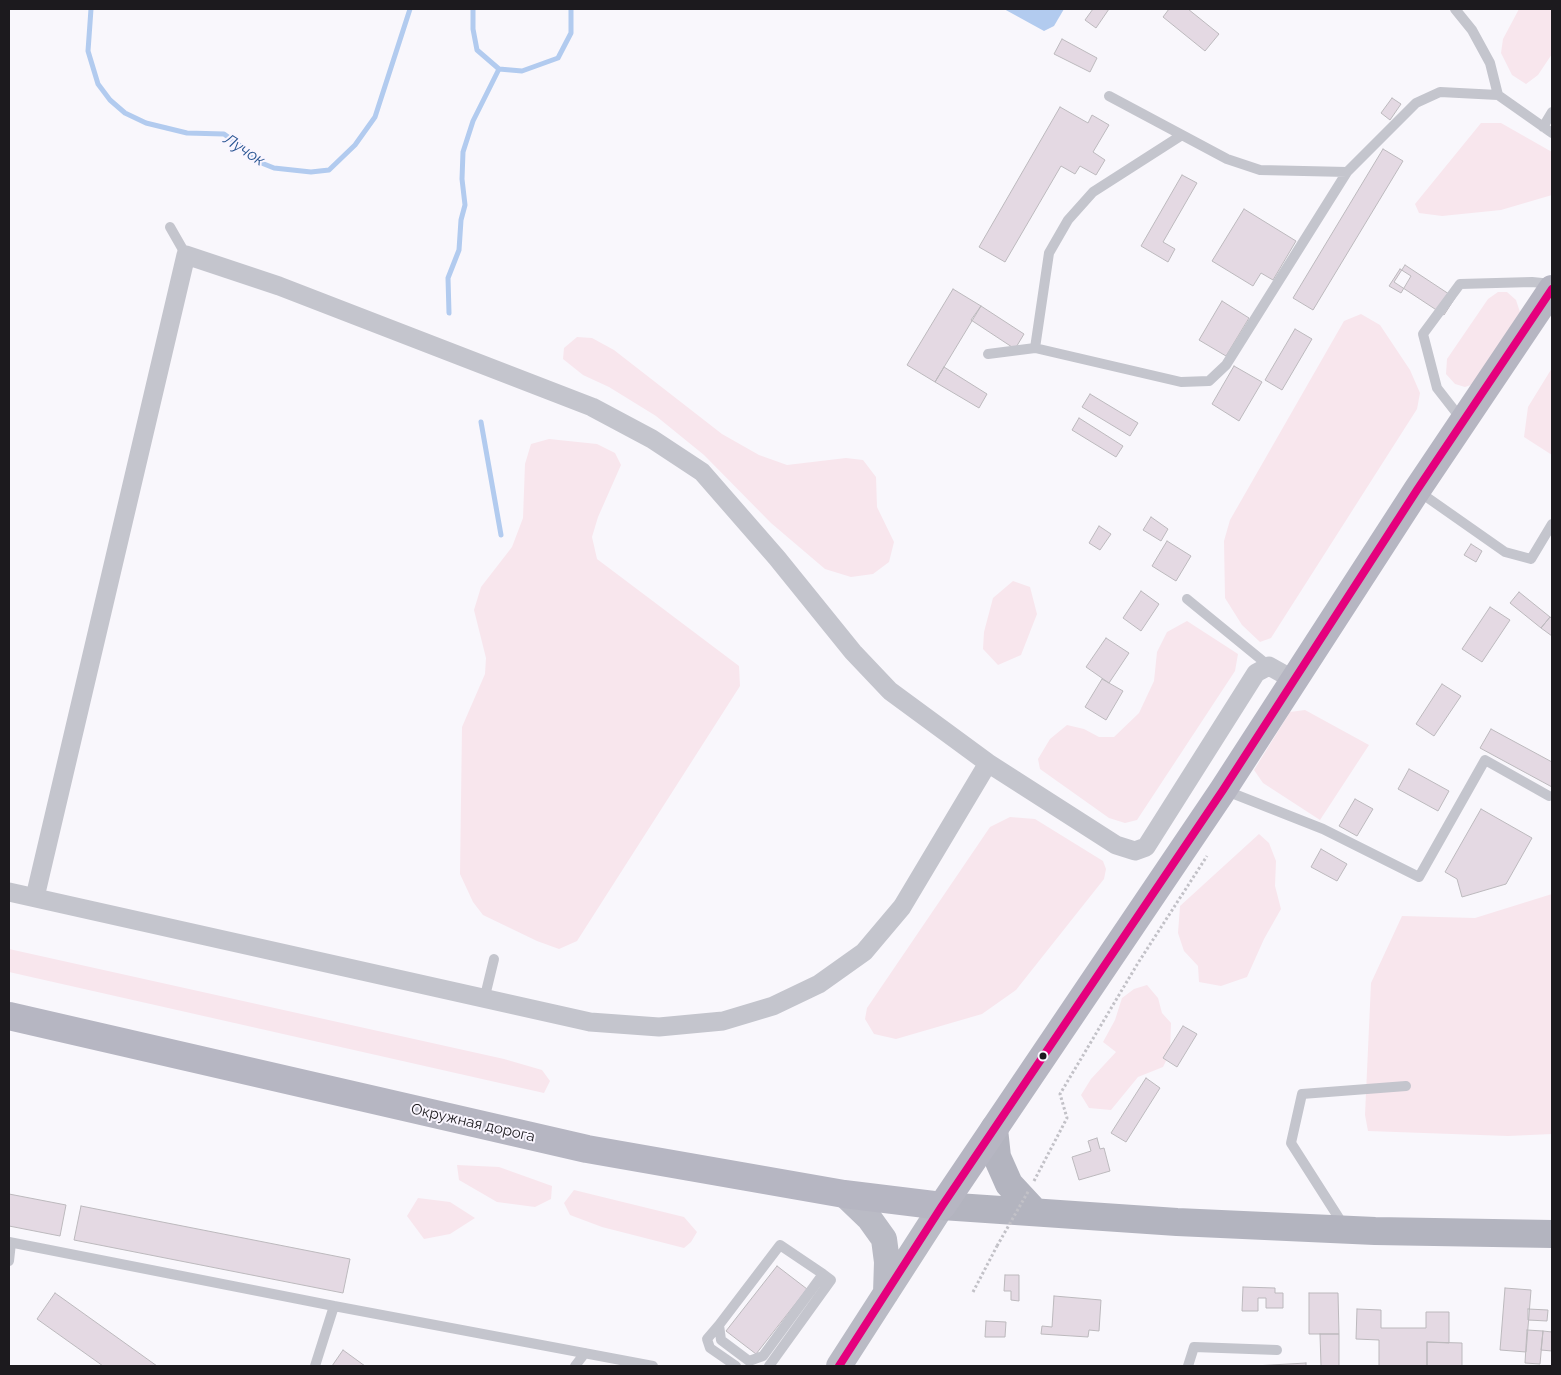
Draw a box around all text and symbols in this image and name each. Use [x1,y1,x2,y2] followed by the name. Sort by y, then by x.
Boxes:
[220,130,268,170] water label: Лучок
[1038,1051,1048,1061] unlabelled marker
[409,1100,537,1146] street label: Окружная дорога

